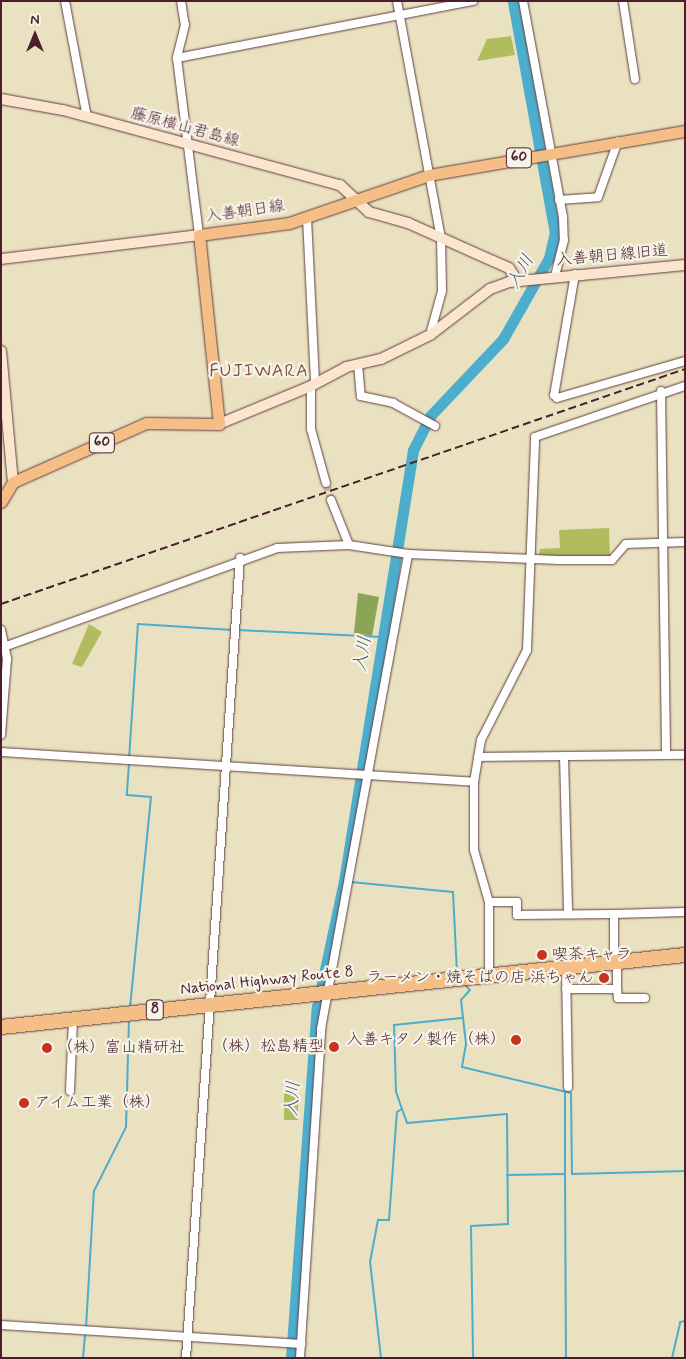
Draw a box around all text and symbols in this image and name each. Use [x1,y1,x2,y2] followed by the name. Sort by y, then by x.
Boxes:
[10,10,60,60] north arrow
[30,11,40,29] text: N
[128,104,242,152] street label: 藤原横山君島線
[505,146,533,170] road number: 60
[204,197,286,227] street label: 入善朝日線
[555,242,669,270] street label: 入善朝日線旧道
[503,251,539,293] water label: 入川
[209,360,309,382] district label: FUJIWARA
[88,430,116,456] road number: 60
[350,635,376,673] water label: 入川
[552,945,632,965] place label: 喫茶キャラ
[536,949,548,961] marker: 喫茶キャラ
[183,963,351,999] street label: National Highway Route 8
[366,968,594,988] place label: ラーメン・焼そばの店 浜ちゃん
[598,972,610,984] marker: ラーメン・焼そばの店 浜ちゃん
[145,998,165,1022] road number: 8
[346,1030,506,1050] place label: 入善キタノ製作（株）
[510,1034,522,1046] marker: 入善キタノ製作（株）
[212,1037,324,1057] place label: （株）松島精型
[57,1038,185,1058] place label: （株）富山精研社
[328,1041,340,1053] marker: （株）松島精型
[41,1042,53,1054] marker: （株）富山精研社
[281,1080,305,1118] water label: 入川
[34,1093,162,1113] place label: アイム工業（株）
[18,1097,30,1109] marker: アイム工業（株）

